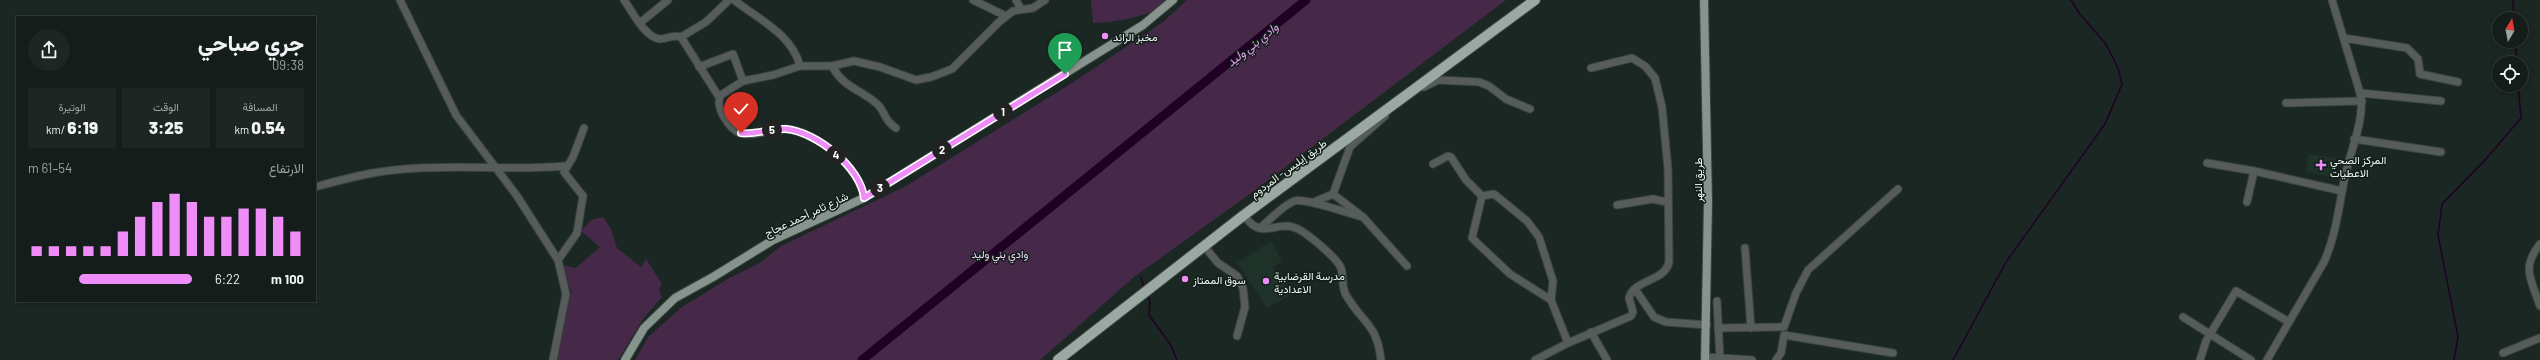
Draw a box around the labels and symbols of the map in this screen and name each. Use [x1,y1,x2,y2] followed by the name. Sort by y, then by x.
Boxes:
[2492,12,2528,48] north arrow
[1224,19,1283,72] water label: وادي بني وليد
[1113,30,1158,44] place label: مخبز الرائد
[1100,31,1110,41] marker: مخبز الرائد
[1048,33,1082,74] pin
[724,92,758,133] pin
[993,102,1013,122] pin: 1
[762,120,782,140] pin: 5
[1247,136,1330,202] street label: طريق إيليس- المردوم
[932,140,952,160] pin: 2
[826,145,846,165] pin: 4
[2330,153,2386,180] place label: المركز الصحي الاعطيات
[1691,158,1705,203] street label: طريق النهر
[2315,159,2327,171] marker: المركز الصحي الاعطيات
[870,178,890,198] pin: 3
[762,189,851,241] street label: شارع ثامر أحمد عجاج
[972,247,1029,264] park label: وادي بني وليد
[1274,269,1345,296] place label: مدرسة القرضابية الاعدادية
[1192,273,1246,287] place label: سوق الممتاز
[1180,274,1190,284] marker: سوق الممتاز
[1261,276,1271,286] marker: مدرسة القرضابية الاعدادية

